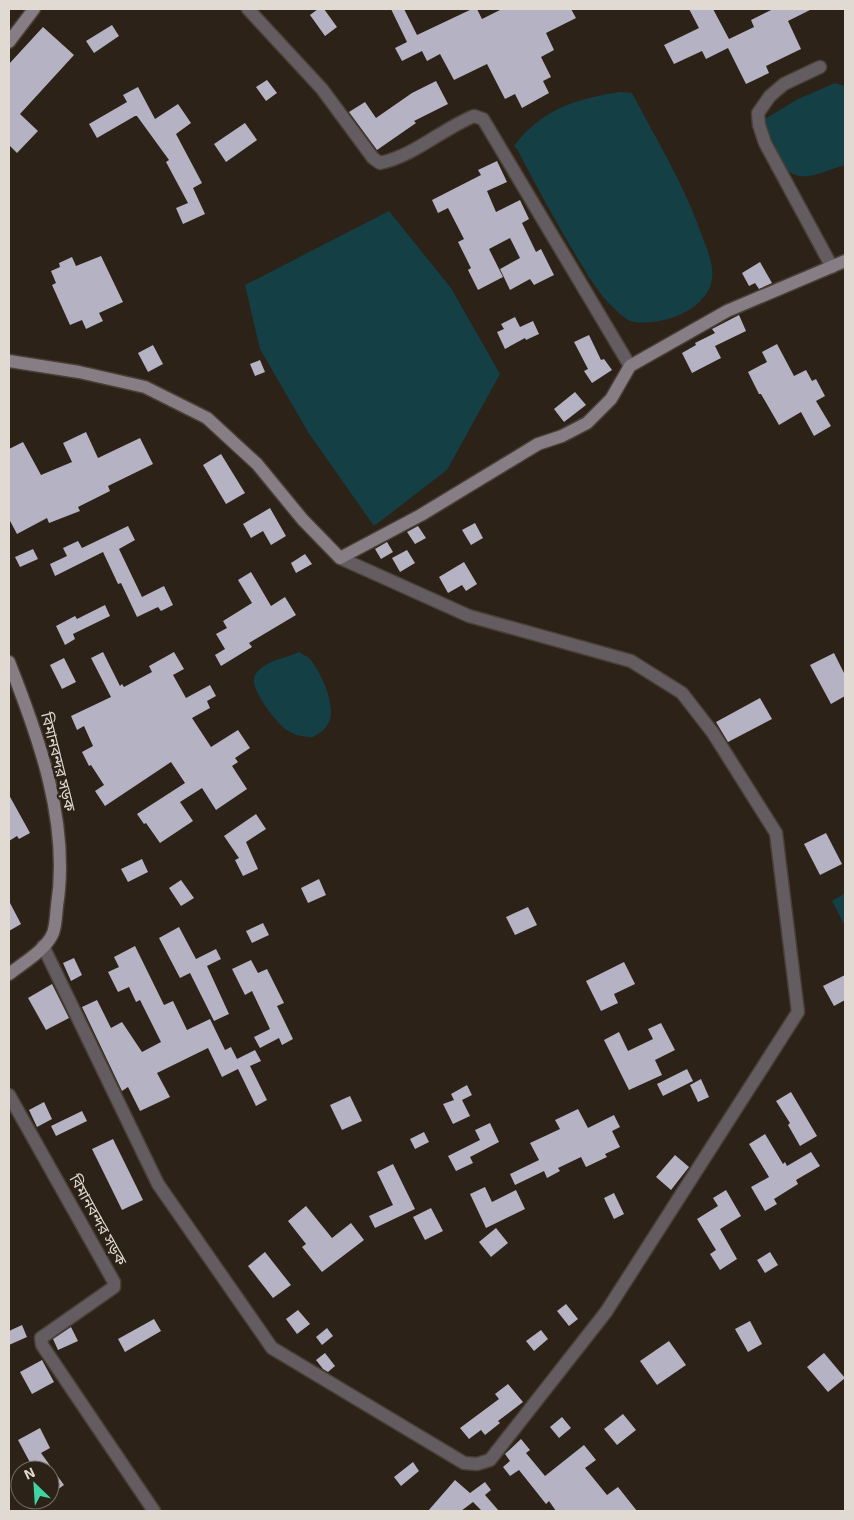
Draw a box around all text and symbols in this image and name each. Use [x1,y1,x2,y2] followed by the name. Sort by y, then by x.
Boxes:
[38,709,80,814] street label: বিমানবন্দর সড়ক
[66,1170,132,1269] street label: বিমানবন্দর সড়ক
[10,1460,60,1510] north arrow
[21,1463,37,1483] text: N

